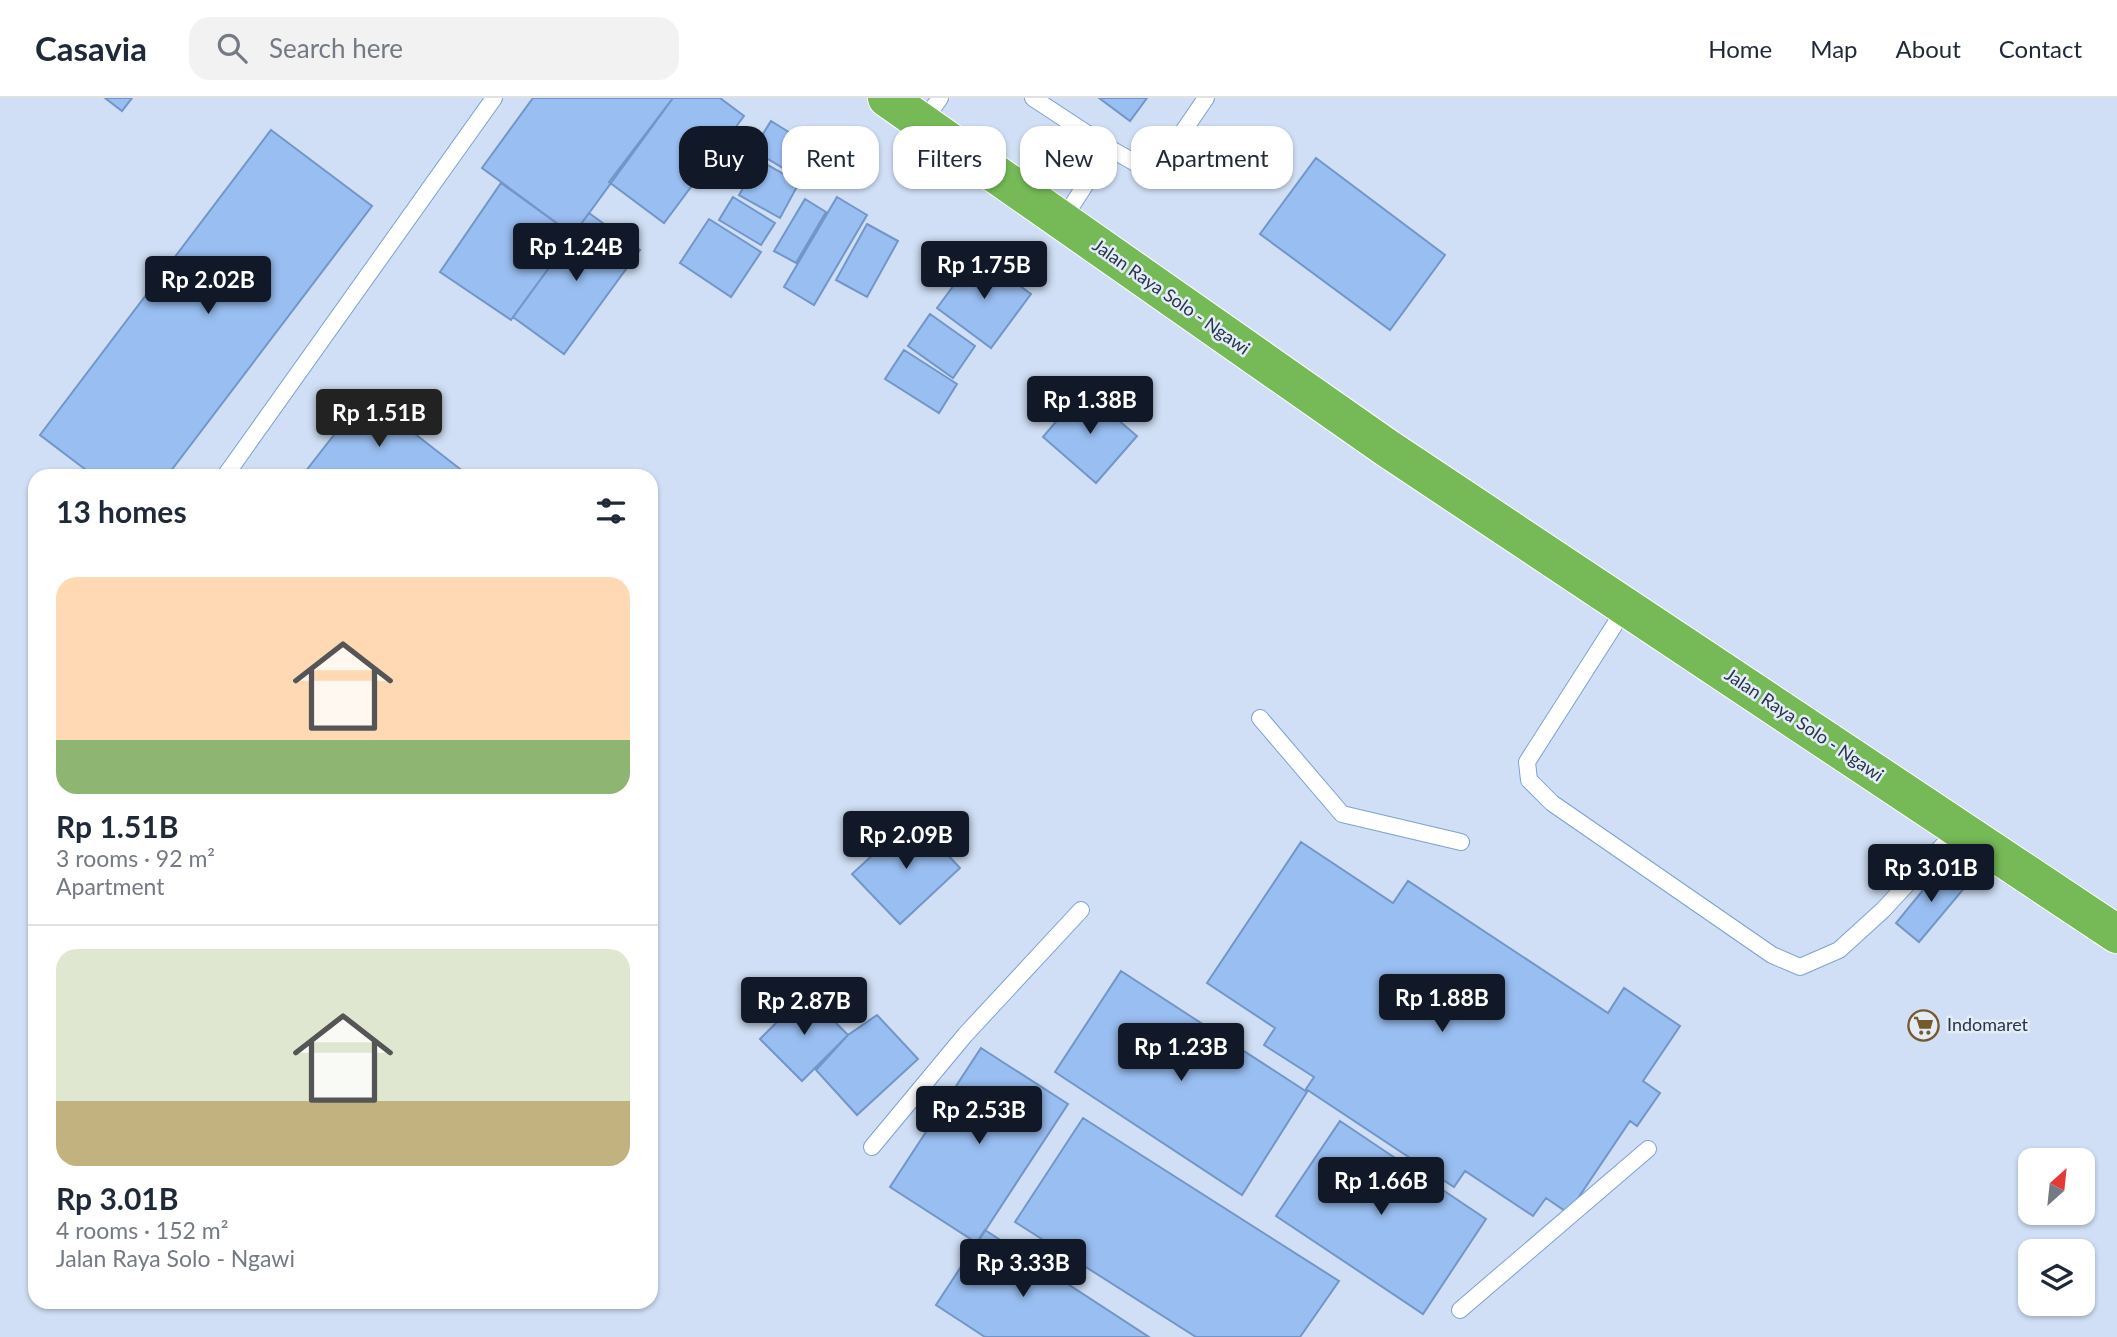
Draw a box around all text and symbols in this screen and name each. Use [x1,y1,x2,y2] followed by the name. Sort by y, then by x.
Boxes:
[189,17,679,80] search box
[35,28,147,68] text: Casavia
[213,29,251,67] icon: search
[269,32,403,64] text: Search here
[1708,34,1772,63] text: Home
[1810,34,1858,63] text: Map
[1896,34,1961,63] text: About
[1999,34,2082,63] text: Contact
[679,126,768,189] chip: Buy
[782,126,879,189] chip: Rent
[893,126,1006,189] chip: Filters
[1020,126,1117,189] chip: New
[1131,126,1293,189] chip: Apartment
[504,223,648,283] pin: Rp 1.24B
[529,232,623,260] text: Rp 1.24B
[1089,234,1254,359] street label: Jalan Raya Solo - Ngawi
[912,242,1056,301] pin: Rp 1.75B
[937,250,1031,278] text: Rp 1.75B
[136,256,280,316] pin: Rp 2.02B
[161,265,255,293] text: Rp 2.02B
[1018,376,1162,436] pin: Rp 1.38B
[1043,385,1137,413] text: Rp 1.38B
[307,390,451,449] pin: Rp 1.51B
[332,398,426,426] text: Rp 1.51B
[592,492,630,530] icon: filters
[56,493,187,529] text: 13 homes
[280,623,406,749] icon: home
[1721,663,1888,786] street label: Jalan Raya Solo - Ngawi
[56,808,179,844] text: Rp 1.51B
[834,812,978,871] pin: Rp 2.09B
[859,820,953,848] text: Rp 2.09B
[56,844,215,872] text: 3 rooms · 92 m²
[1859,844,2003,904] pin: Rp 3.01B
[1884,853,1978,881] text: Rp 3.01B
[56,872,164,900] text: Apartment
[1370,974,1514,1034] pin: Rp 1.88B
[732,978,876,1037] pin: Rp 2.87B
[1395,983,1489,1011] text: Rp 1.88B
[757,986,851,1014] text: Rp 2.87B
[280,995,406,1121] icon: home
[1907,1008,1941,1042] supermarket icon: Indomaret
[1947,1013,2029,1035] place label: Indomaret
[1109,1024,1253,1083] pin: Rp 1.23B
[1134,1032,1228,1060] text: Rp 1.23B
[907,1086,1051,1146] pin: Rp 2.53B
[932,1095,1026,1123] text: Rp 2.53B
[2018,1148,2095,1225] north arrow
[2018,1148,2095,1316] map controls
[1309,1158,1453,1217] pin: Rp 1.66B
[1334,1166,1428,1194] text: Rp 1.66B
[56,1180,179,1216] text: Rp 3.01B
[56,1216,228,1244] text: 4 rooms · 152 m²
[2018,1239,2095,1316] button: layers
[951,1240,1095,1299] pin: Rp 3.33B
[56,1244,295,1272] text: Jalan Raya Solo - Ngawi
[976,1248,1070,1276] text: Rp 3.33B

